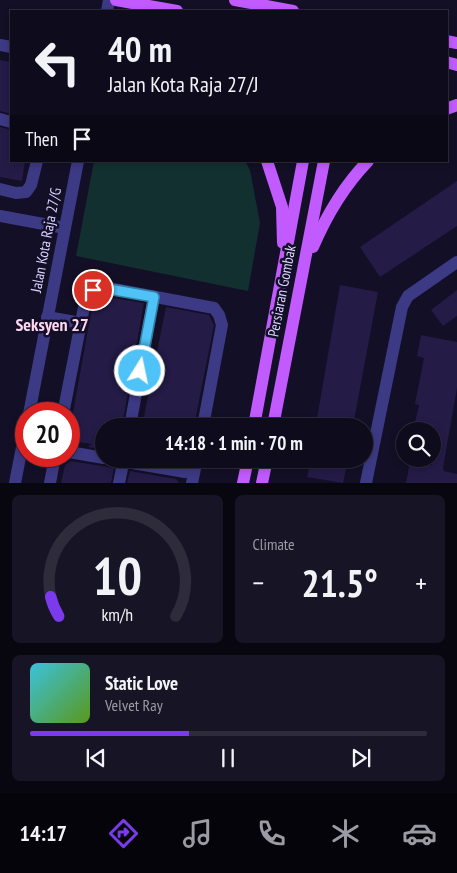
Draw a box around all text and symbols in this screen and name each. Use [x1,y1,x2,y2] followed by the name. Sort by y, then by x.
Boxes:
[108,26,172,72] text: 40 m
[25,30,90,95] icon: left
[108,70,259,98] text: Jalan Kota Raja 27/J
[68,125,96,153] icon: arrive
[25,127,58,151] text: Then
[26,186,65,295] street label: Jalan Kota Raja 27/G
[263,243,300,338] street label: Persiaran Gombak
[72,269,114,311] pin
[79,276,107,304] icon: arrive
[15,313,89,336] district label: Seksyen 27
[113,344,165,396] position arrow
[15,402,80,467] speed limit sign: 20
[396,422,441,467] map controls
[396,422,441,467] button: search
[165,431,303,455] text: 14:18 · 1 min · 70 m
[253,534,295,554] text: Climate
[92,542,142,609] text: 10
[302,558,378,607] text: 21.5°
[253,564,264,601] text: −
[415,564,427,601] text: +
[101,603,133,626] text: km/h
[105,671,178,695] text: Static Love
[105,695,163,715] text: Velvet Ray
[82,744,110,772] icon: previous
[214,744,242,772] icon: pause
[347,744,375,772] icon: next
[106,816,141,851] icon: directions
[180,816,215,851] icon: music
[254,816,289,851] icon: phone
[328,816,363,851] icon: climate
[402,816,437,851] icon: car
[20,819,67,847] text: 14:17

